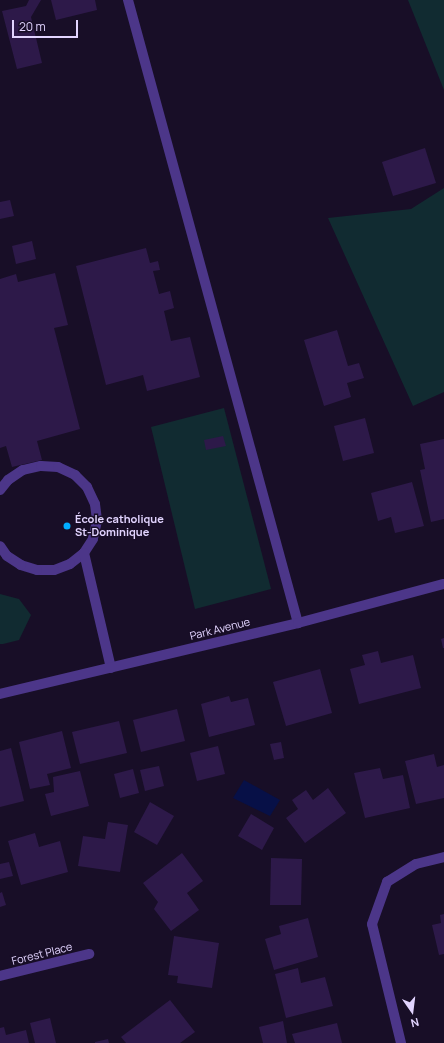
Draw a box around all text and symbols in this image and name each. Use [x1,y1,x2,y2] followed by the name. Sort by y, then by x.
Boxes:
[14,12,80,38] scale bar
[19,18,46,35] text: 20 m
[75,513,164,539] place label: École catholique St-Dominique
[62,521,72,531] marker: École catholique St-Dominique
[188,615,252,643] street label: Park Avenue
[10,940,74,968] street label: Forest Place
[392,991,432,1031] north arrow
[409,1015,421,1031] text: N

